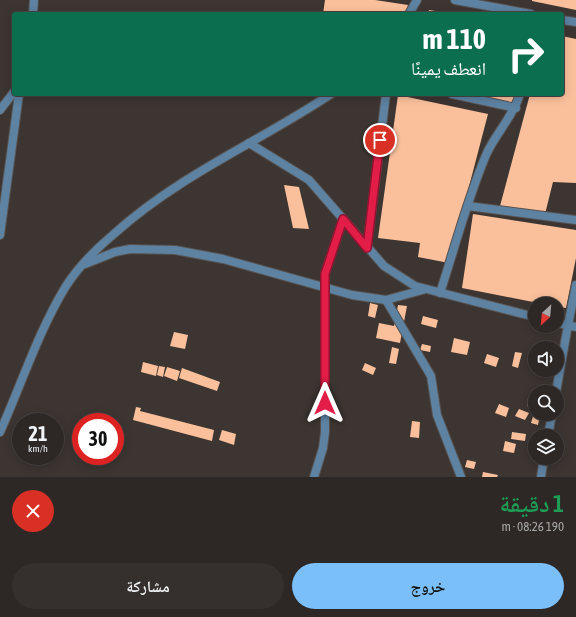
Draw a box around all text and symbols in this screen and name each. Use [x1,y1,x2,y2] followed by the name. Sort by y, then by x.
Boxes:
[423,23,486,55] text: 110 m
[500,28,552,80] icon: right
[411,58,486,79] text: انعطف يمينًا
[363,123,397,157] pin
[369,129,391,151] icon: arrive
[528,297,564,333] north arrow
[528,297,564,465] map controls
[528,341,564,377] button: sound
[304,382,346,424] position arrow
[528,385,564,421] button: search
[72,413,124,465] speed limit sign: 30
[29,422,47,445] text: 21
[528,429,564,465] button: layers
[28,443,48,454] text: km/h
[12,490,54,532] button: close
[500,490,564,517] text: 1 دقيقة
[501,519,564,534] text: 190 m · 08:26
[12,563,284,609] button: مشاركة
[292,563,564,609] button: خروج

